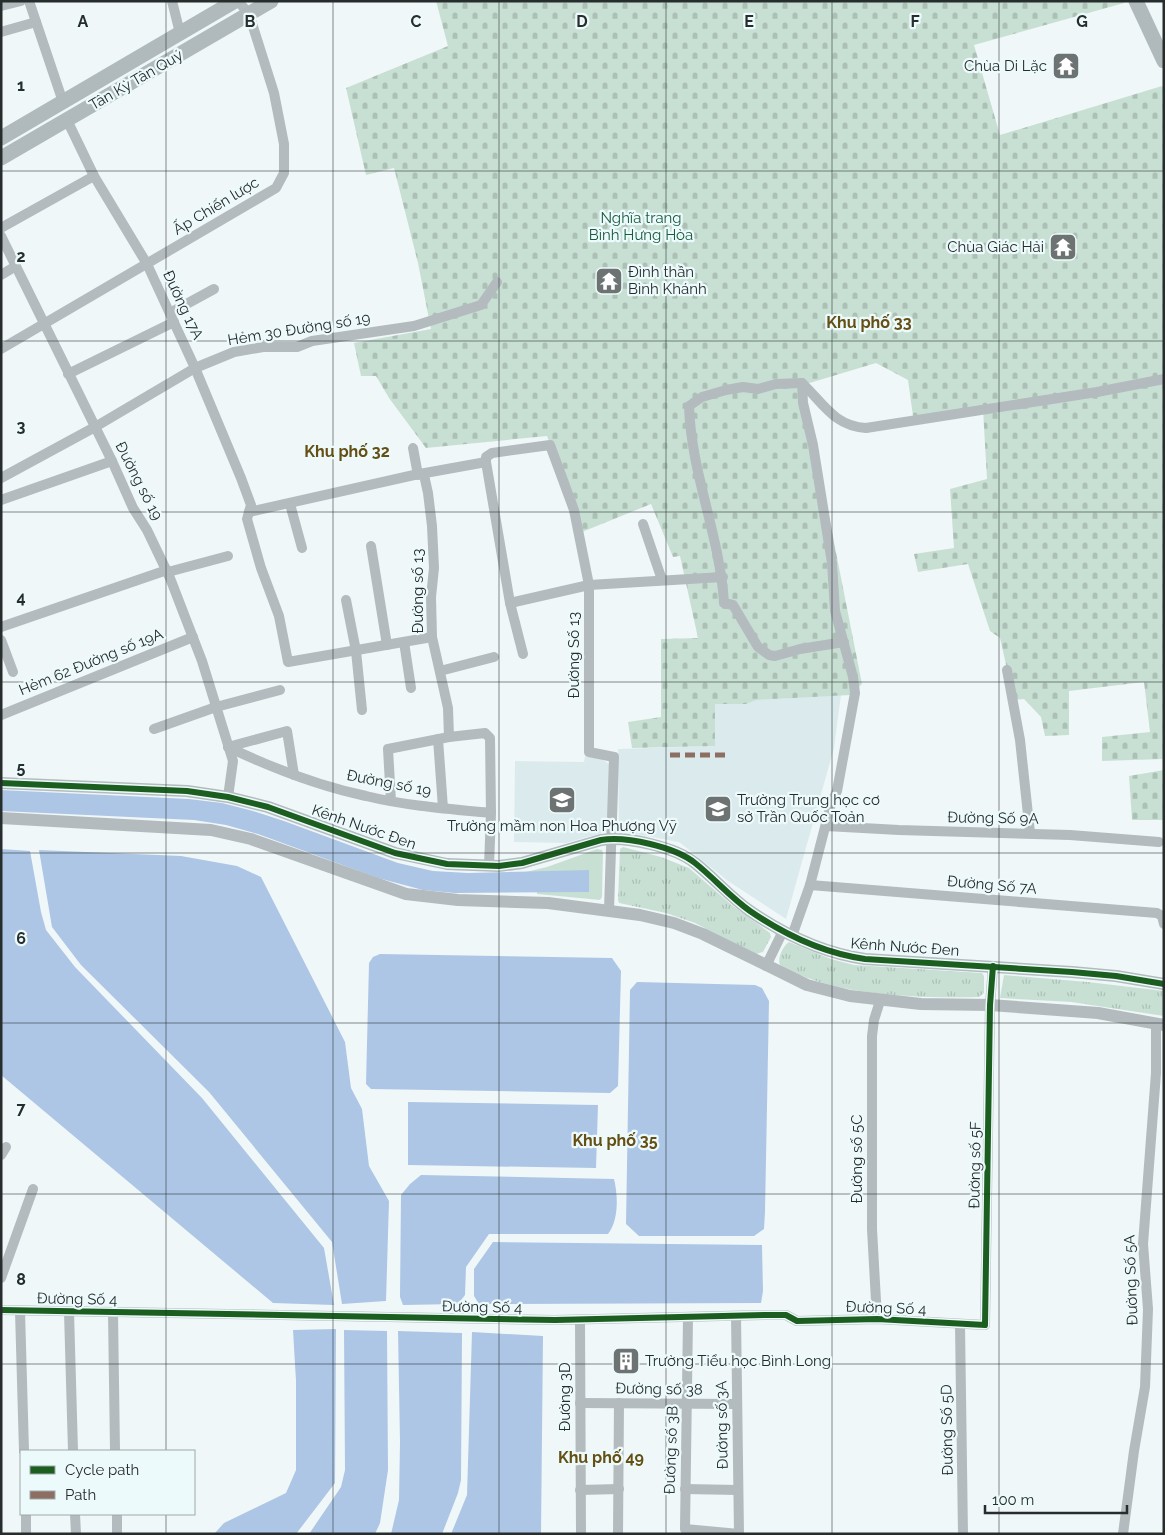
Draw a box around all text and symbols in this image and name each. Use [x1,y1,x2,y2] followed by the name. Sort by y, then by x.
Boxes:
[78,12,89,31] text: A
[245,12,256,31] text: B
[411,12,422,31] text: C
[576,12,588,31] text: D
[744,12,754,31] text: E
[910,12,920,31] text: F
[1076,12,1088,31] text: G
[86,46,186,114] street label: Tân Kỳ Tân Quý
[1051,51,1081,81] temple icon: Chùa Di Lặc
[964,57,1047,75] place label: Chùa Di Lặc
[17,76,25,95] text: 1
[169,172,262,239] street label: Ấp Chiến lược
[589,209,693,244] park label: Nghĩa trang Bình Hưng Hòa
[1048,232,1078,262] temple icon: Chùa Giác Hải
[947,238,1044,256] place label: Chùa Giác Hải
[16,247,26,266] text: 2
[628,263,707,298] place label: Đình thần Bình Khánh
[594,266,624,296] temple icon: Đình thần Bình Khánh
[159,268,207,342] street label: Đường 17A
[226,309,372,349] street label: Hẻm 30 Đường số 19
[826,313,912,332] district label: Khu phố 33
[17,417,26,436] text: 3
[112,439,167,523] street label: Đường số 19
[304,442,390,461] district label: Khu phố 32
[409,549,427,633] street label: Đường số 13
[16,588,26,607] text: 4
[565,612,583,698] street label: Đường Số 13
[16,625,166,699] street label: Hẻm 62 Đường số 19A
[17,758,26,777] text: 5
[345,766,433,800] street label: Đường số 19
[547,785,577,815] school or university icon: Trường mầm non Hoa Phượng Vỹ
[737,791,880,826] place label: Trường Trung học cơ sở Trần Quốc Toản
[703,794,733,824] school or university icon: Trường Trung học cơ sở Trần Quốc Toản
[309,801,419,853] street label: Kênh Nước Đen
[947,808,1039,828] street label: Đường Số 9A
[447,817,677,835] place label: Trường mầm non Hoa Phượng Vỹ
[946,872,1038,898] street label: Đường Số 7A
[16,929,26,948] text: 6
[850,934,960,960] street label: Kênh Nước Đen
[17,1099,26,1118] text: 7
[848,1115,866,1203] street label: Đường số 5C
[965,1121,985,1209] street label: Đường số 5F
[572,1131,658,1150] district label: Khu phố 35
[1120,1234,1142,1326] street label: Đường Số 5A
[16,1270,26,1289] text: 8
[37,1289,117,1309] street label: Đường Số 4
[442,1297,522,1317] street label: Đường Số 4
[845,1298,927,1318] street label: Đường Số 4
[611,1346,641,1376] building icon: Trường Tiểu học Bình Long
[645,1352,831,1370] place label: Trường Tiểu học Bình Long
[556,1362,574,1432] street label: Đường 3D
[615,1379,703,1399] street label: Đường số 38
[712,1381,732,1469] street label: Đường số 3A
[937,1384,957,1476] street label: Đường Số 5D
[660,1405,682,1495] street label: Đường số 3B
[558,1448,644,1467] district label: Khu phố 49
[20,1450,195,1515] legend
[65,1461,139,1479] text: Cycle path
[985,1482,1128,1514] scale bar
[65,1486,96,1504] text: Path
[992,1491,1034,1509] text: 100 m

